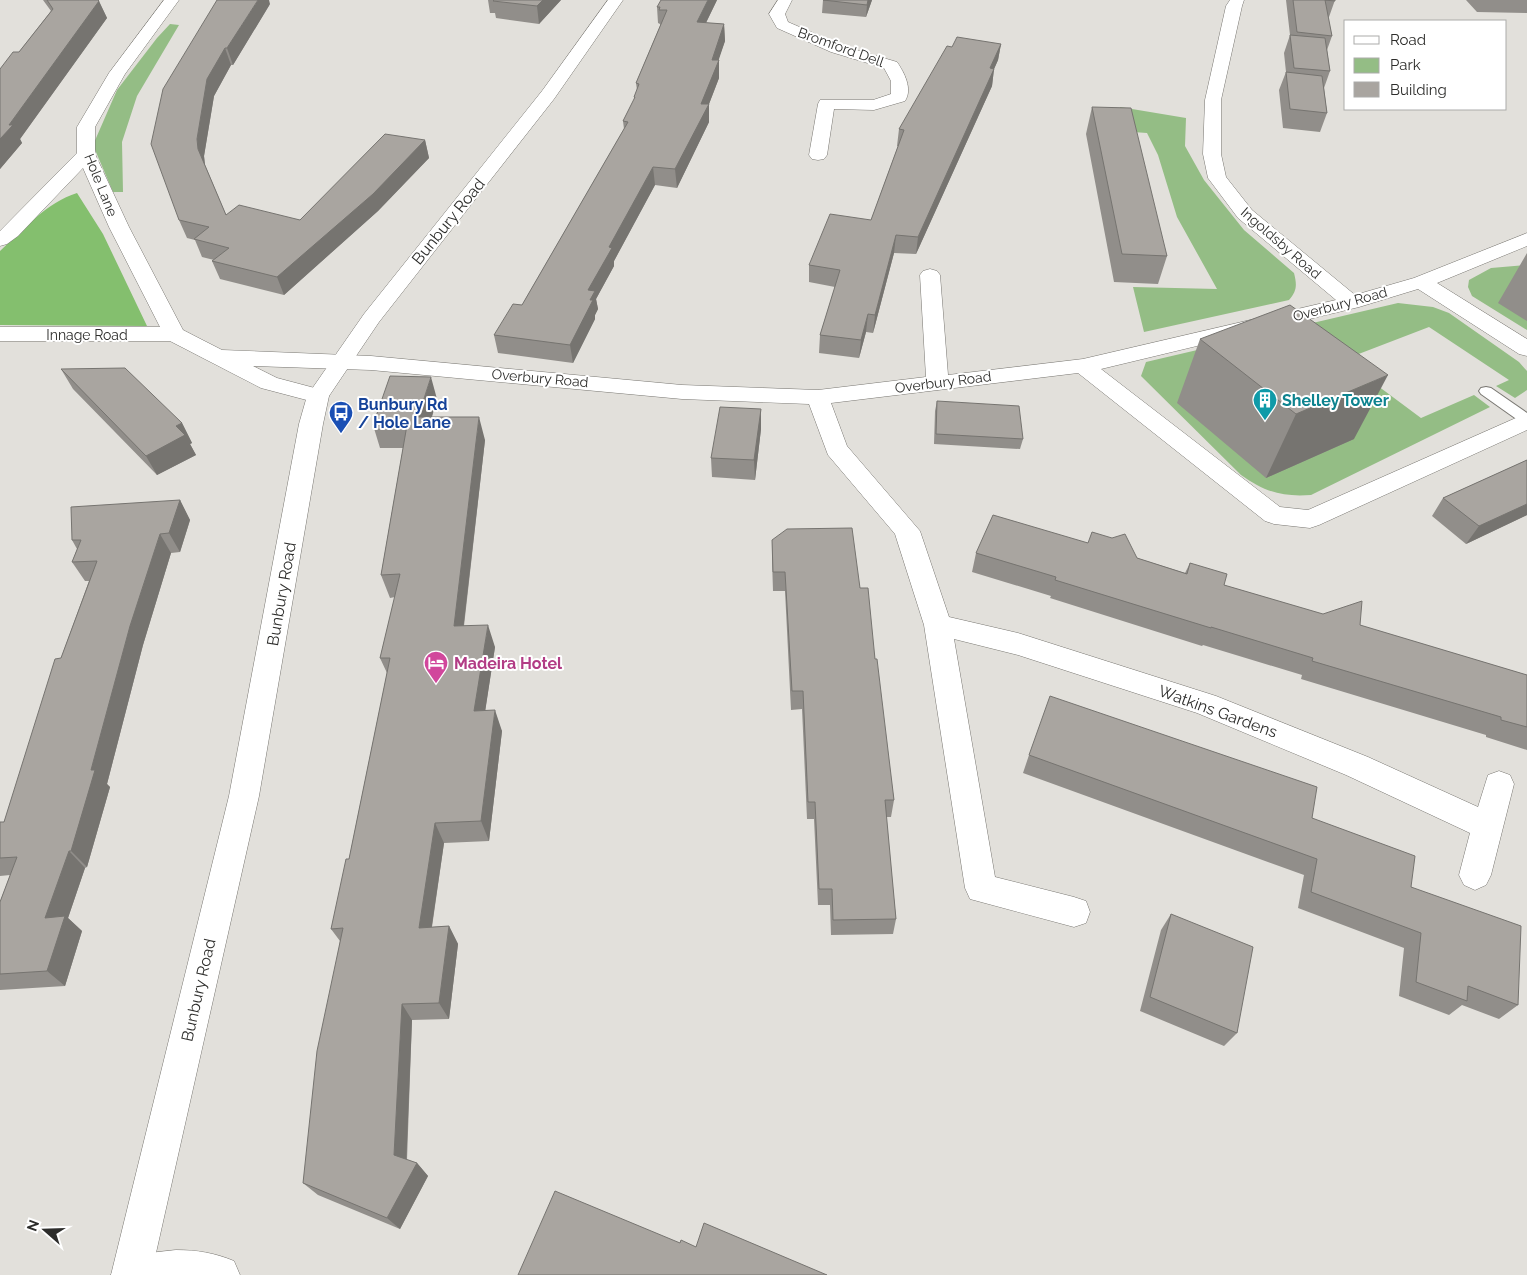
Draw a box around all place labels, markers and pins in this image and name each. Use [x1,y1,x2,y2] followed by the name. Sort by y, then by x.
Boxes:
[1252,387,1278,421] building icon: Shelley Tower
[1282,391,1389,410] place label: Shelley Tower
[358,395,451,432] place label: Bunbury Rd / Hole Lane
[328,400,354,434] bus stop icon: Bunbury Rd / Hole Lane
[423,650,449,684] hotel icon: Madeira Hotel
[454,654,563,673] place label: Madeira Hotel

